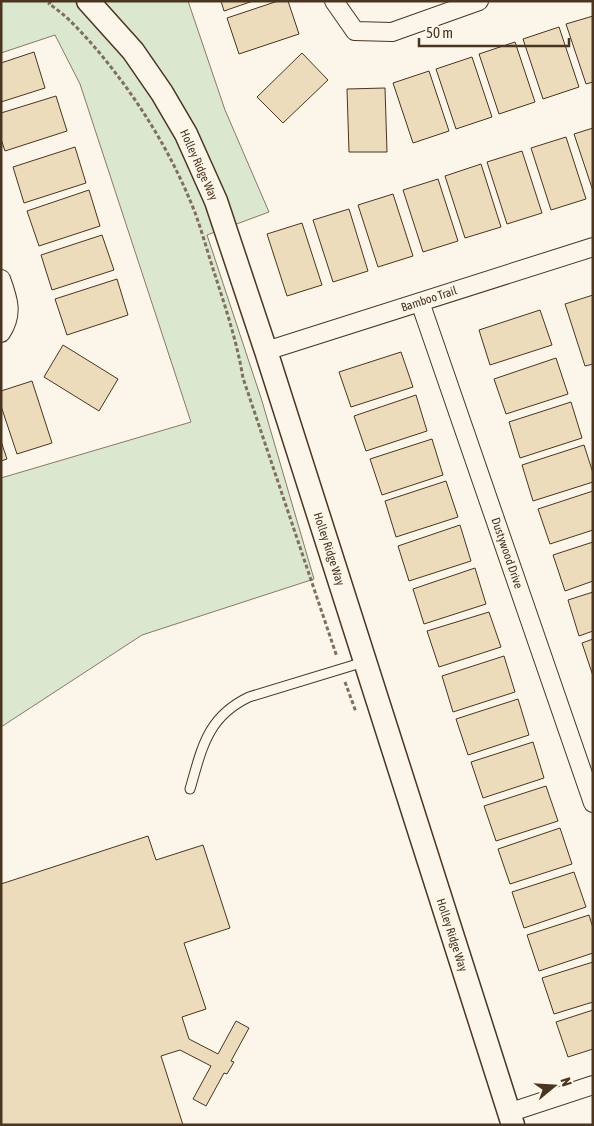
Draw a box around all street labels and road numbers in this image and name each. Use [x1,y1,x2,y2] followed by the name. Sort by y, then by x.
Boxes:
[177,127,221,203] street label: Holley Ridge Way
[399,283,459,315] street label: Bamboo Trail
[311,511,347,587] street label: Holley Ridge Way
[488,516,526,590] street label: Dustywood Drive
[434,897,470,973] street label: Holley Ridge Way

